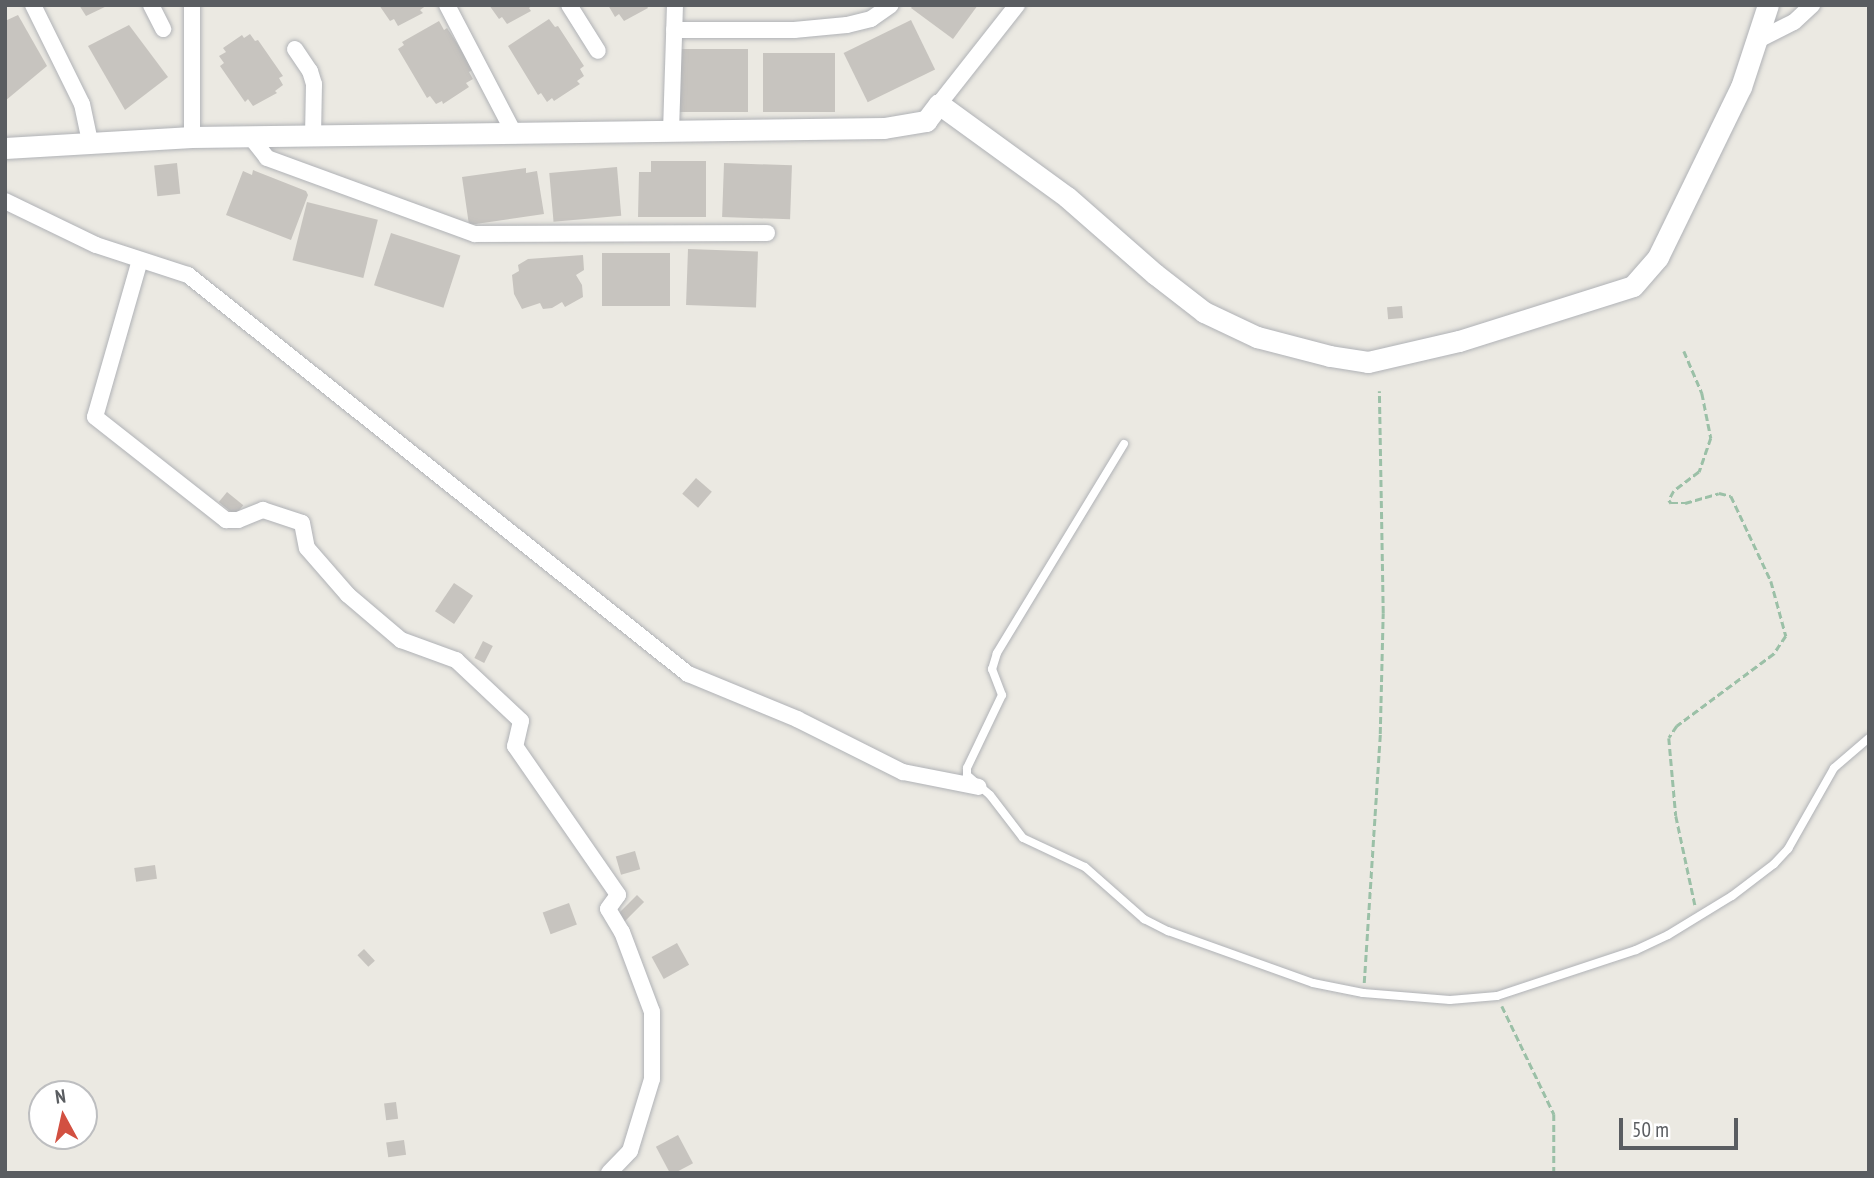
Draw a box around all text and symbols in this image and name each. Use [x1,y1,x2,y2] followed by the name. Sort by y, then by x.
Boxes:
[28,1080,98,1150] north arrow
[54,1084,67,1109] text: N
[1622,1104,1741,1148] scale bar
[1632,1116,1669,1143] text: 50 m

